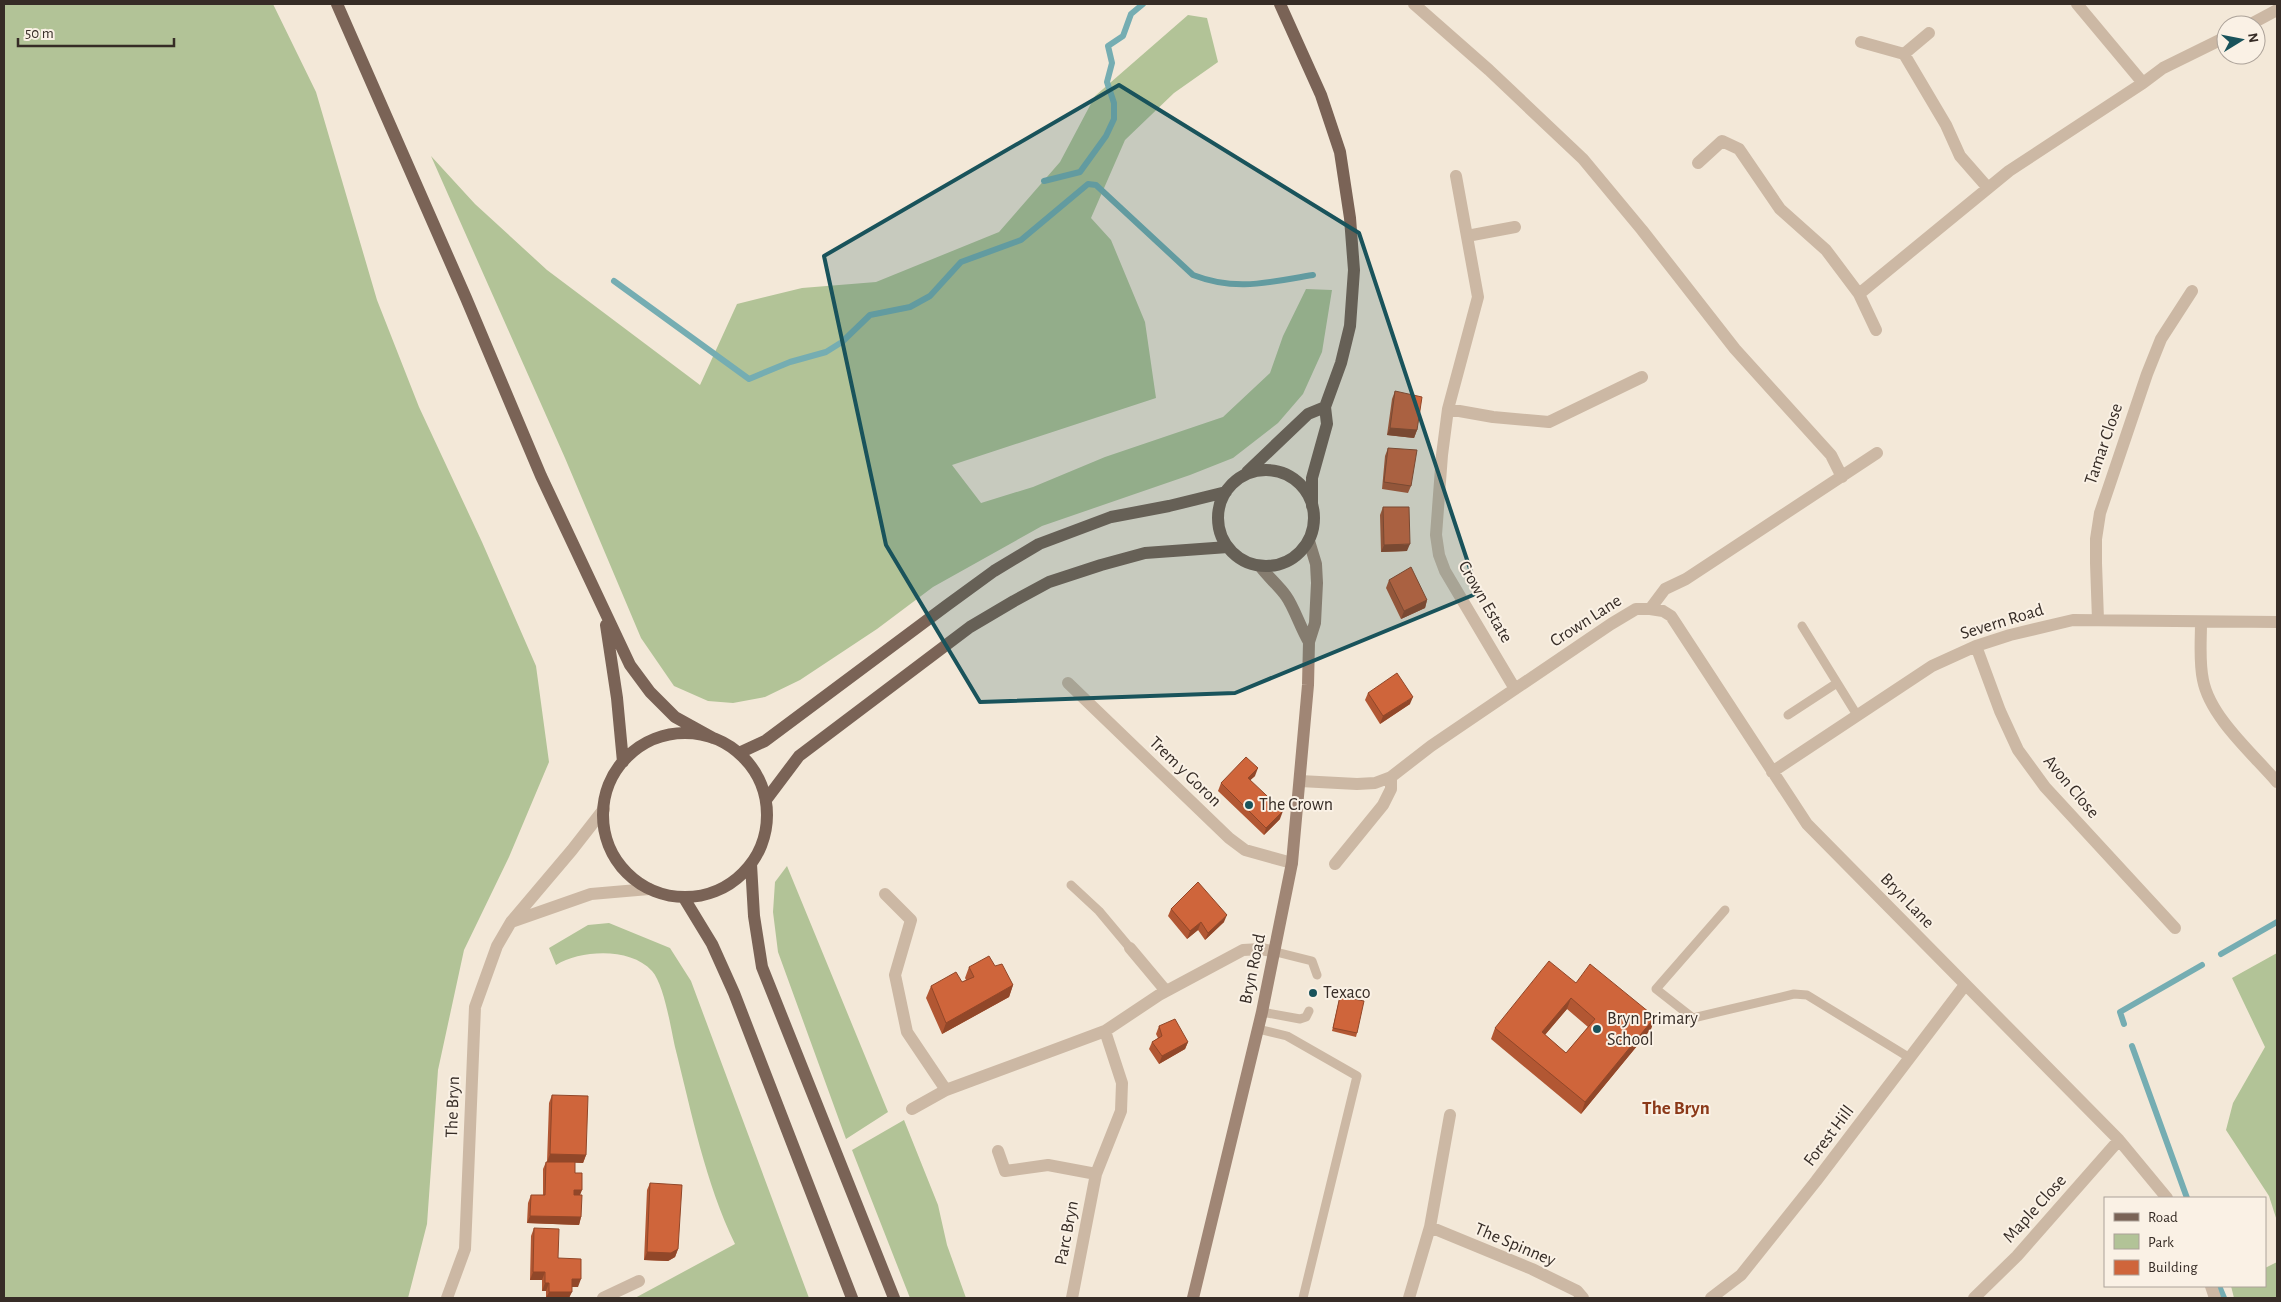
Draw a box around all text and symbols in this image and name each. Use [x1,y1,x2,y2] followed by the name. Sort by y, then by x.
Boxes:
[18,15,174,47] scale bar
[2216,15,2266,65] north arrow
[25,26,54,41] text: 50 m
[2245,32,2261,44] text: N
[2082,401,2126,487] street label: Tamar Close
[1454,558,1516,646] street label: Crown Estate
[1547,591,1625,651] street label: Crown Lane
[1958,601,2046,643] street label: Severn Road
[1145,733,1225,811] street label: Trem y Goron
[2040,752,2102,822] street label: Avon Close
[1259,796,1333,814] place label: The Crown
[1243,799,1255,811] marker: The Crown
[1877,870,1937,932] street label: Bryn Lane
[1237,932,1269,1006] street label: Bryn Road
[1323,984,1371,1002] place label: Texaco
[1307,987,1319,999] marker: Texaco
[1607,1010,1698,1049] place label: Bryn Primary School
[1591,1023,1603,1035] marker: Bryn Primary School
[443,1076,463,1138] street label: The Bryn
[1642,1099,1710,1118] district label: The Bryn
[1800,1102,1858,1170] street label: Forest Hill
[2000,1171,2070,1247] street label: Maple Close
[2104,1197,2266,1287] legend
[1052,1199,1082,1267] street label: Parc Bryn
[2148,1210,2178,1225] text: Road
[1472,1220,1558,1270] street label: The Spinney
[2148,1235,2174,1250] text: Park
[2148,1260,2198,1275] text: Building

